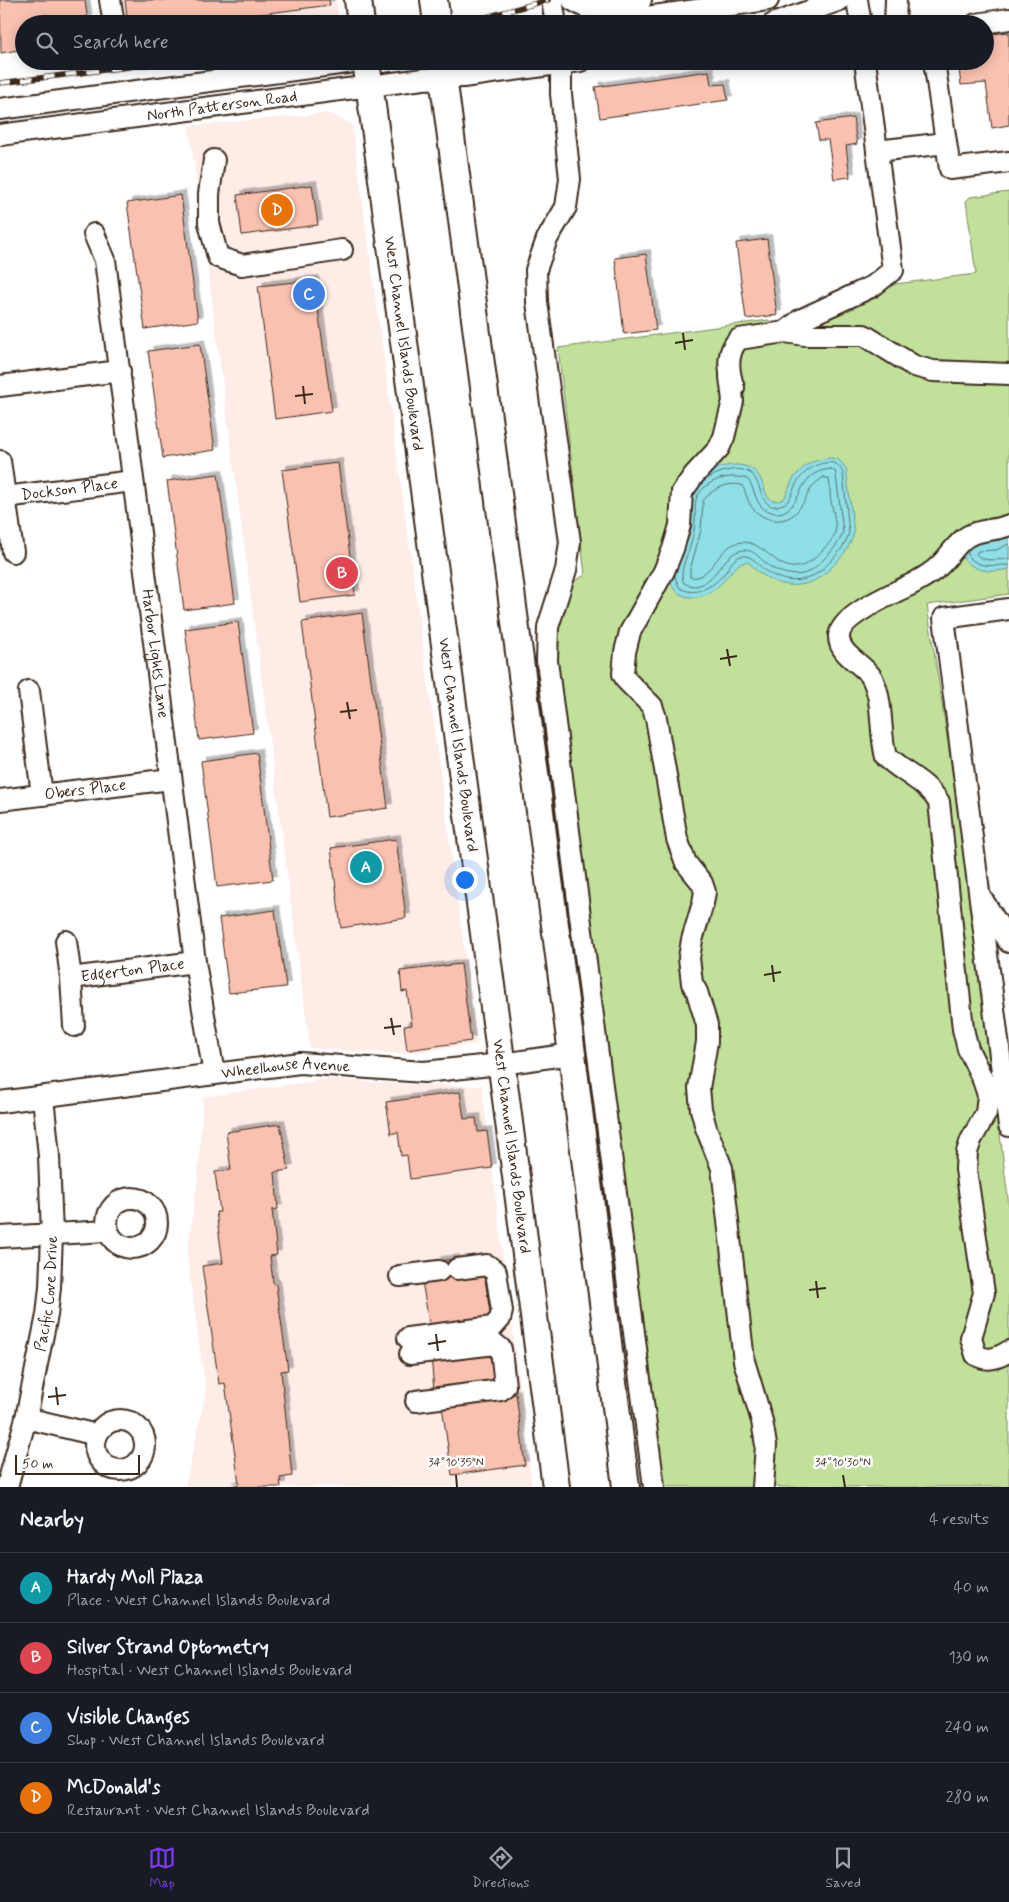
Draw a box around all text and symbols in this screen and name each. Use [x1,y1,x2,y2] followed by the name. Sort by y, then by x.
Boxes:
[15,15,994,70] search box
[33,29,61,57] icon: search
[73,30,169,55] text: Search here
[146,85,299,126] street label: North Patterson Road
[261,191,293,229] pin: D
[379,235,429,452] street label: West Channel Islands Boulevard
[293,275,325,313] pin: C
[20,472,119,505] street label: Dockson Place
[326,554,358,592] pin: B
[137,588,174,719] street label: Harbor Lights Lane
[434,636,483,853] street label: West Channel Islands Boulevard
[43,774,127,805] street label: Obers Place
[350,848,382,886] pin: A
[452,867,478,893] your location
[79,953,186,987] street label: Edgerton Place
[488,1038,536,1255] street label: West Channel Islands Boulevard
[220,1052,351,1084] street label: Wheelhouse Avenue
[29,1235,62,1353] street label: Pacific Cove Drive
[15,1452,140,1475] scale bar
[22,1455,53,1473] text: 50 m
[428,1455,484,1471] text: 34°10'35"N
[815,1455,871,1471] text: 34°10'30"N
[20,1506,84,1534] text: Nearby
[929,1509,989,1530] text: 4 results
[67,1565,203,1590] text: Hardy Moll Plaza
[31,1577,41,1598] text: A
[953,1577,989,1598] text: 40 m
[67,1590,330,1611] text: Place · West Channel Islands Boulevard
[67,1635,269,1660] text: Silver Strand Optometry
[31,1647,41,1668] text: B
[948,1647,989,1668] text: 130 m
[67,1660,352,1681] text: Hospital · West Channel Islands Boulevard
[67,1705,190,1730] text: Visible Changes
[30,1717,42,1738] text: C
[945,1717,989,1738] text: 240 m
[67,1730,325,1751] text: Shop · West Channel Islands Boulevard
[67,1775,160,1800] text: McDonald's
[30,1787,42,1808] text: D
[946,1787,989,1808] text: 280 m
[67,1800,370,1821] text: Restaurant · West Channel Islands Boulevard
[148,1844,176,1892] tab: Map
[472,1844,530,1892] tab: Directions
[826,1844,861,1892] tab: Saved

